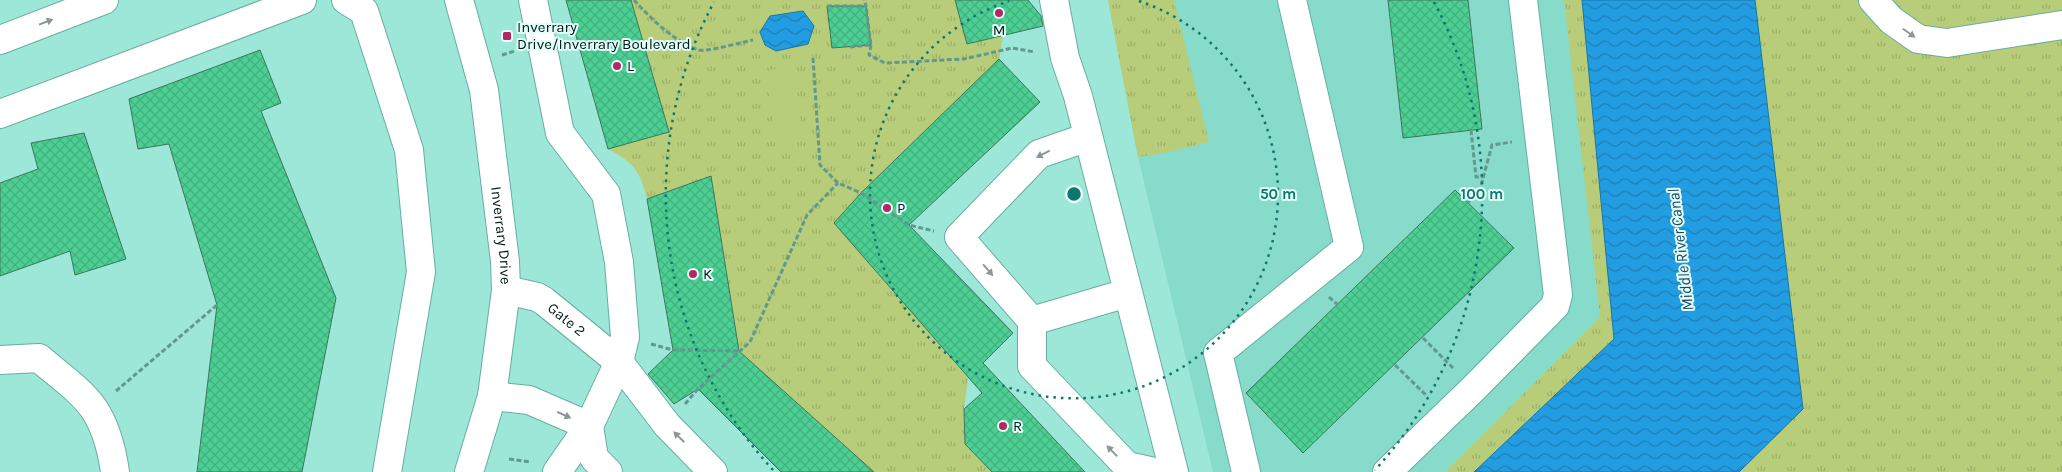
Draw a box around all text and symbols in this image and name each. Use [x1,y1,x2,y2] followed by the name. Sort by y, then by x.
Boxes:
[993,7,1005,19] marker: M
[38,18,53,25] one-way arrow
[517,18,691,53] place label: Inverrary Drive/Inverrary Boulevard
[993,21,1005,39] place label: M
[1902,28,1916,38] one-way arrow
[501,30,513,42] marker: Inverrary Drive/Inverrary Boulevard
[627,57,634,75] place label: L
[611,60,623,72] marker: L
[1035,150,1050,158] one-way arrow
[487,185,515,285] street label: Inverrary Drive
[1065,185,1083,203] centre of rings
[1260,185,1296,203] text: 50 m
[1461,185,1503,203] text: 100 m
[1664,188,1697,312] water label: Middle River Canal
[897,199,905,217] place label: P
[881,202,893,214] marker: P
[982,263,993,276] one-way arrow
[703,265,712,283] place label: K
[687,268,699,280] marker: K
[544,299,589,340] street label: Gate 2
[557,411,571,419] one-way arrow
[1013,417,1022,435] place label: R
[997,420,1009,432] marker: R
[673,432,685,444] one-way arrow
[1106,445,1118,457] one-way arrow

